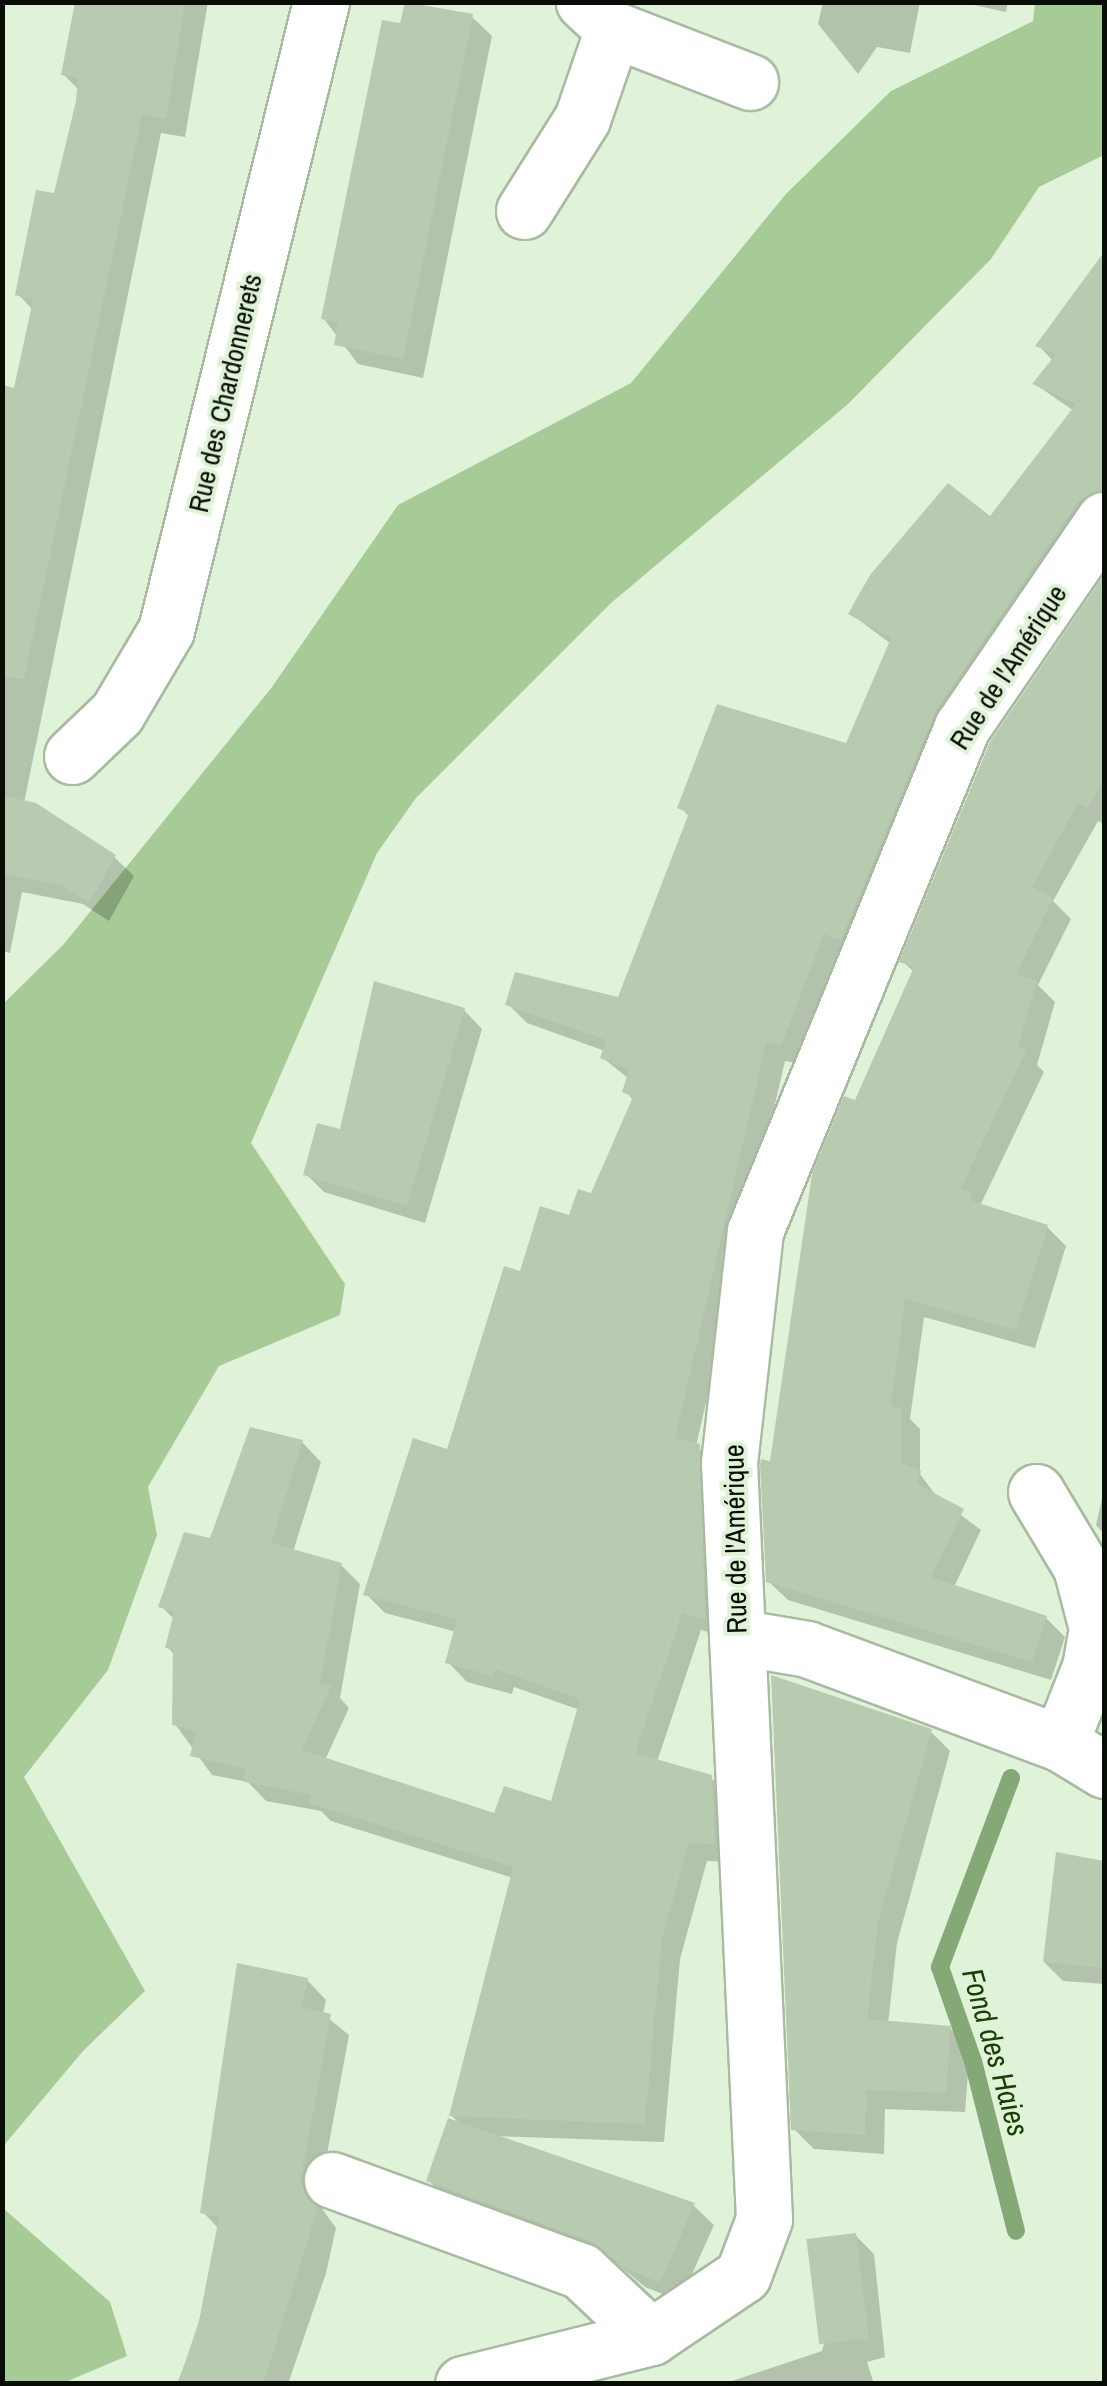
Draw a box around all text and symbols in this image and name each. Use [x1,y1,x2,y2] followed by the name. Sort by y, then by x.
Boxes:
[181,270,269,516] street label: Rue des Chardonnerets
[942,578,1074,756] street label: Rue de l'Amérique
[717,1444,753,1634] street label: Rue de l'Amérique
[955,1964,1037,2140] water label: Fond des Haies

